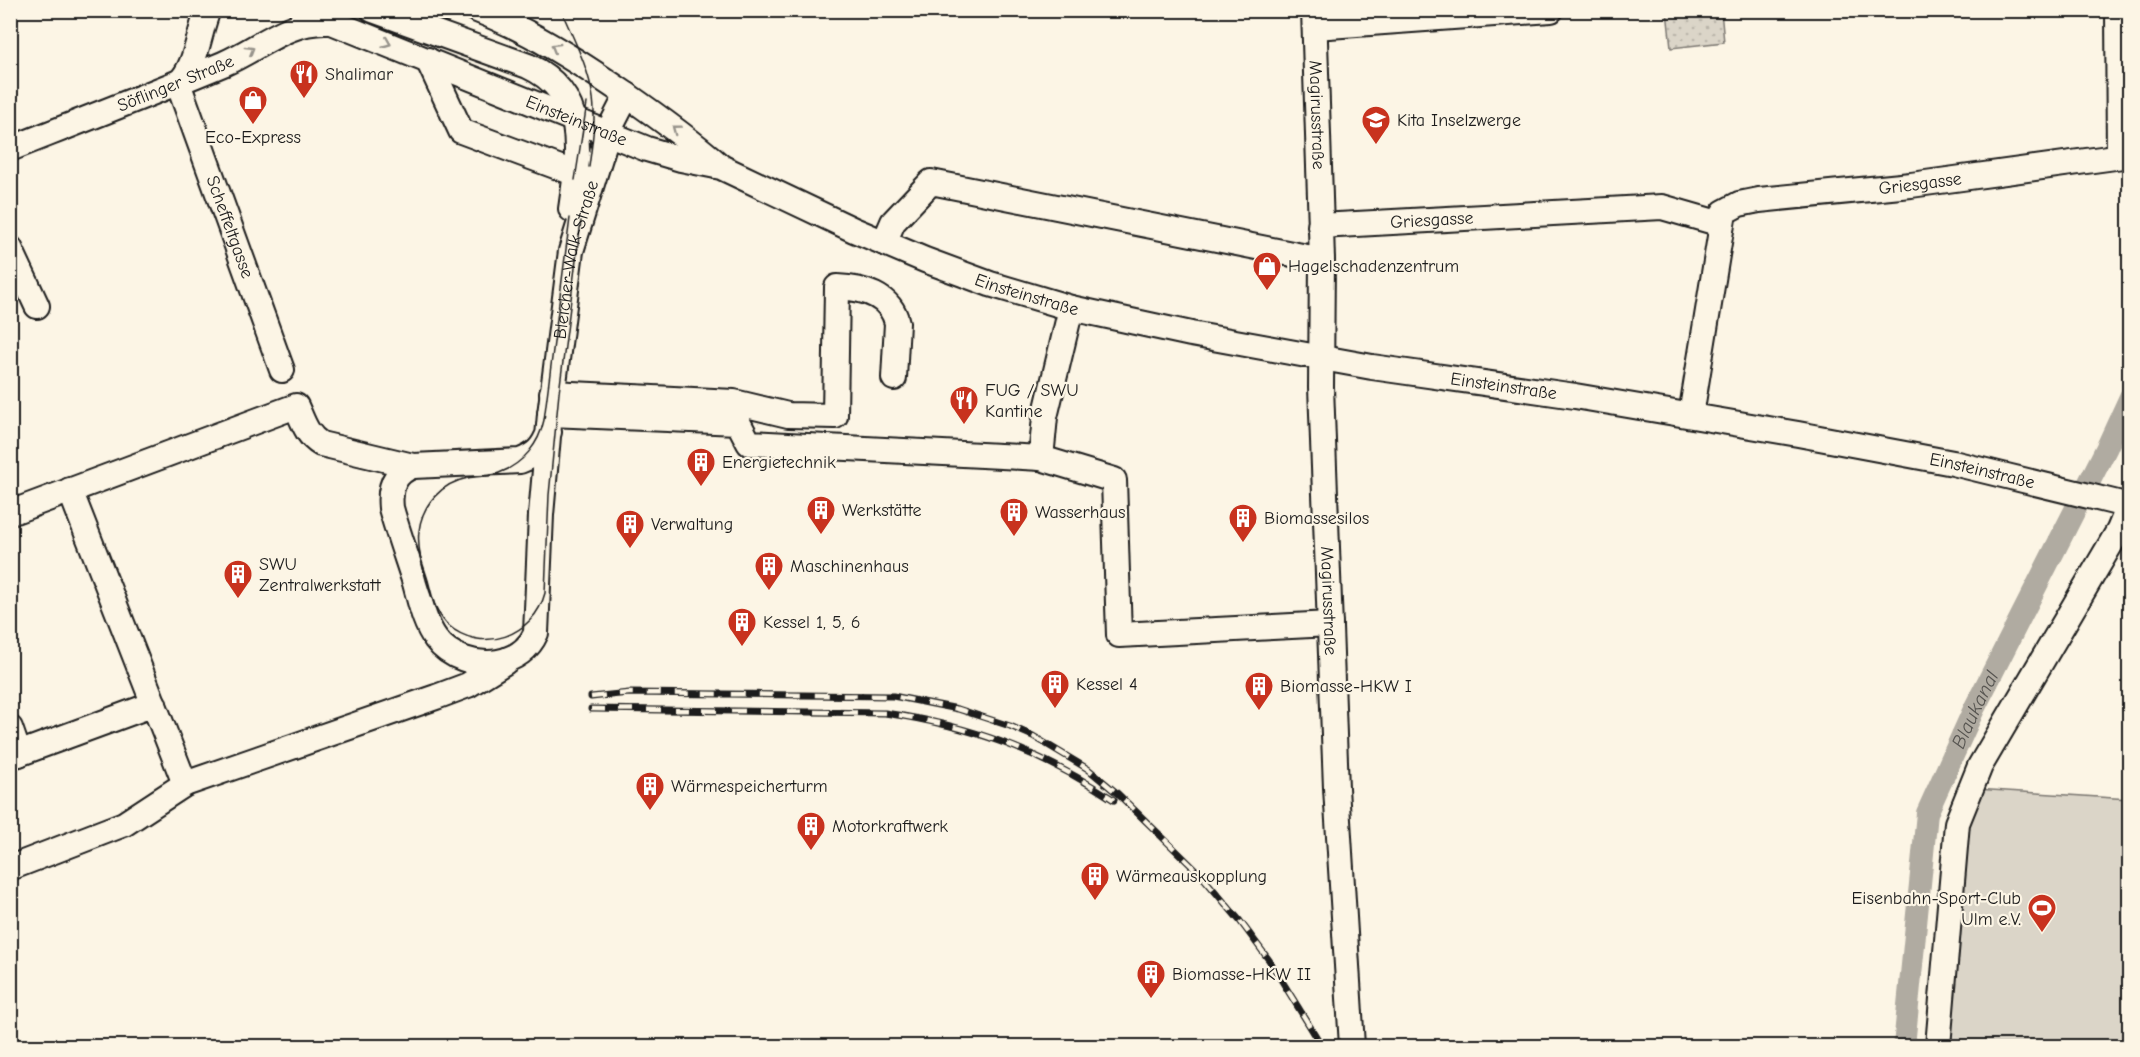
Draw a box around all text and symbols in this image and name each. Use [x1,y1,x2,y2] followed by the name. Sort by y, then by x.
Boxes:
[380,36,391,48] one-way arrow
[551,43,561,54] one-way arrow
[244,46,254,58] one-way arrow
[114,50,237,116] street label: Söflinger Straße
[288,58,320,100] restaurant icon: Shalimar
[1305,60,1330,170] street label: Magirusstraße
[325,64,394,85] place label: Shalimar
[237,84,269,126] shop icon: Eco-Express
[523,91,630,150] street label: Einsteinstraße
[1360,104,1392,146] school or university icon: Kita Inselzwerge
[1397,110,1521,131] place label: Kita Inselzwerge
[671,126,682,137] one-way arrow
[205,127,301,148] place label: Eco-Express
[1878,168,1963,199] street label: Griesgasse
[202,173,258,281] street label: Scheffeltgasse
[549,178,603,340] street label: Bleicher-Walk-Straße
[1390,207,1474,233] street label: Griesgasse
[1251,250,1283,292] shop icon: Hagelschadenzentrum
[1288,256,1459,277] place label: Hagelschadenzentrum
[972,269,1081,320] street label: Einsteinstraße
[1449,368,1558,404] street label: Einsteinstraße
[985,380,1079,422] place label: FUG / SWU Kantine
[948,384,980,426] restaurant icon: FUG / SWU Kantine
[685,446,717,488] building icon: Energietechnik
[1928,448,2037,493] street label: Einsteinstraße
[722,452,836,473] place label: Energietechnik
[805,494,837,536] building icon: Werkstätte
[998,496,1030,538] building icon: Wasserhaus
[842,500,921,521] place label: Werkstätte
[1035,502,1125,523] place label: Wasserhaus
[1227,502,1259,544] building icon: Biomassesilos
[614,508,646,550] building icon: Verwaltung
[1264,508,1369,529] place label: Biomassesilos
[651,514,733,535] place label: Verwaltung
[1316,546,1342,656] street label: Magirusstraße
[753,550,785,592] building icon: Maschinenhaus
[259,554,381,596] place label: SWU Zentralwerkstatt
[790,556,909,577] place label: Maschinenhaus
[222,558,254,600] building icon: SWU Zentralwerkstatt
[726,606,758,648] building icon: Kessel 1, 5, 6
[763,612,861,633] place label: Kessel 1, 5, 6
[1946,666,2003,752] water label: Blaukanal
[1039,668,1071,710] building icon: Kessel 4
[1243,670,1275,712] building icon: Biomasse-HKW I
[1076,674,1138,695] place label: Kessel 4
[1280,676,1412,697] place label: Biomasse-HKW I
[634,770,666,812] building icon: Wärmespeicherturm
[671,776,828,797] place label: Wärmespeicherturm
[795,810,827,852] building icon: Motorkraftwerk
[832,816,948,837] place label: Motorkraftwerk
[1079,860,1111,902] building icon: Wärmeauskopplung
[1116,866,1267,887] place label: Wärmeauskopplung
[1852,888,2021,930] place label: Eisenbahn-Sport-Club Ulm e.V.
[2026,892,2058,934] sports icon: Eisenbahn-Sport-Club Ulm e.V.
[1135,958,1167,1000] building icon: Biomasse-HKW II
[1172,964,1311,985] place label: Biomasse-HKW II

